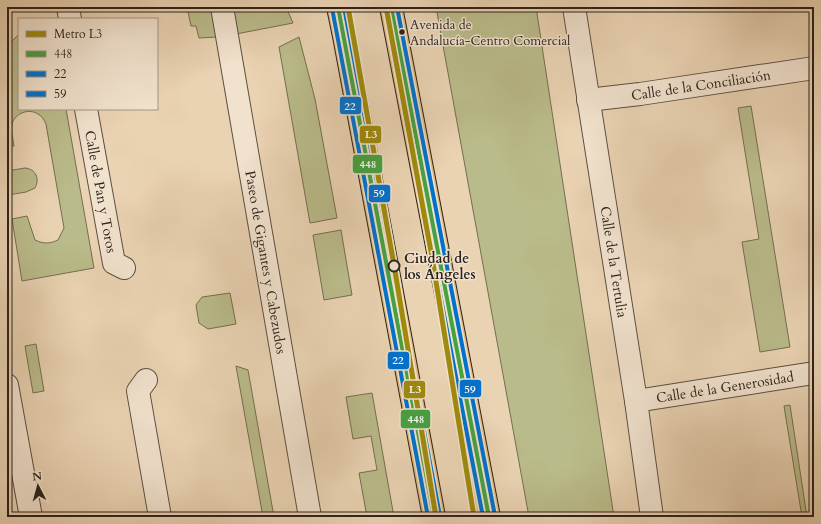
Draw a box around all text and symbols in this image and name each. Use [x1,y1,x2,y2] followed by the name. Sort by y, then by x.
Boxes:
[410,16,571,50] place label: Avenida de Andalucía-Centro Comercial
[18,18,158,110] legend
[54,26,102,42] text: Metro L3
[397,27,407,37] marker: Avenida de Andalucía-Centro Comercial
[54,46,72,62] text: 448
[630,65,772,104] street label: Calle de la Conciliación
[54,66,66,82] text: 22
[54,86,66,102] text: 59
[339,96,362,115] line badge: 22
[344,99,356,114] text: 22
[359,125,382,144] line badge: L3
[365,127,378,142] text: L3
[81,129,122,255] street label: Calle de Pan y Toros
[352,154,383,174] line badge: 448
[360,157,376,172] text: 448
[241,169,291,356] street label: Paseo de Gigantes y Cabezudos
[368,184,391,203] line badge: 59
[373,186,385,201] text: 59
[596,205,632,319] street label: Calle de la Tertulia
[404,249,476,284] place label: Ciudad de los Ángeles
[387,259,401,273] marker: Ciudad de los Ángeles
[387,351,410,370] line badge: 22
[392,353,404,368] text: 22
[655,367,796,407] street label: Calle de la Generosidad
[459,379,482,398] line badge: 59
[403,380,426,399] line badge: L3
[409,382,422,397] text: L3
[464,382,476,397] text: 59
[400,409,431,429] line badge: 448
[408,412,424,427] text: 448
[18,466,58,506] north arrow
[31,469,43,485] text: N

